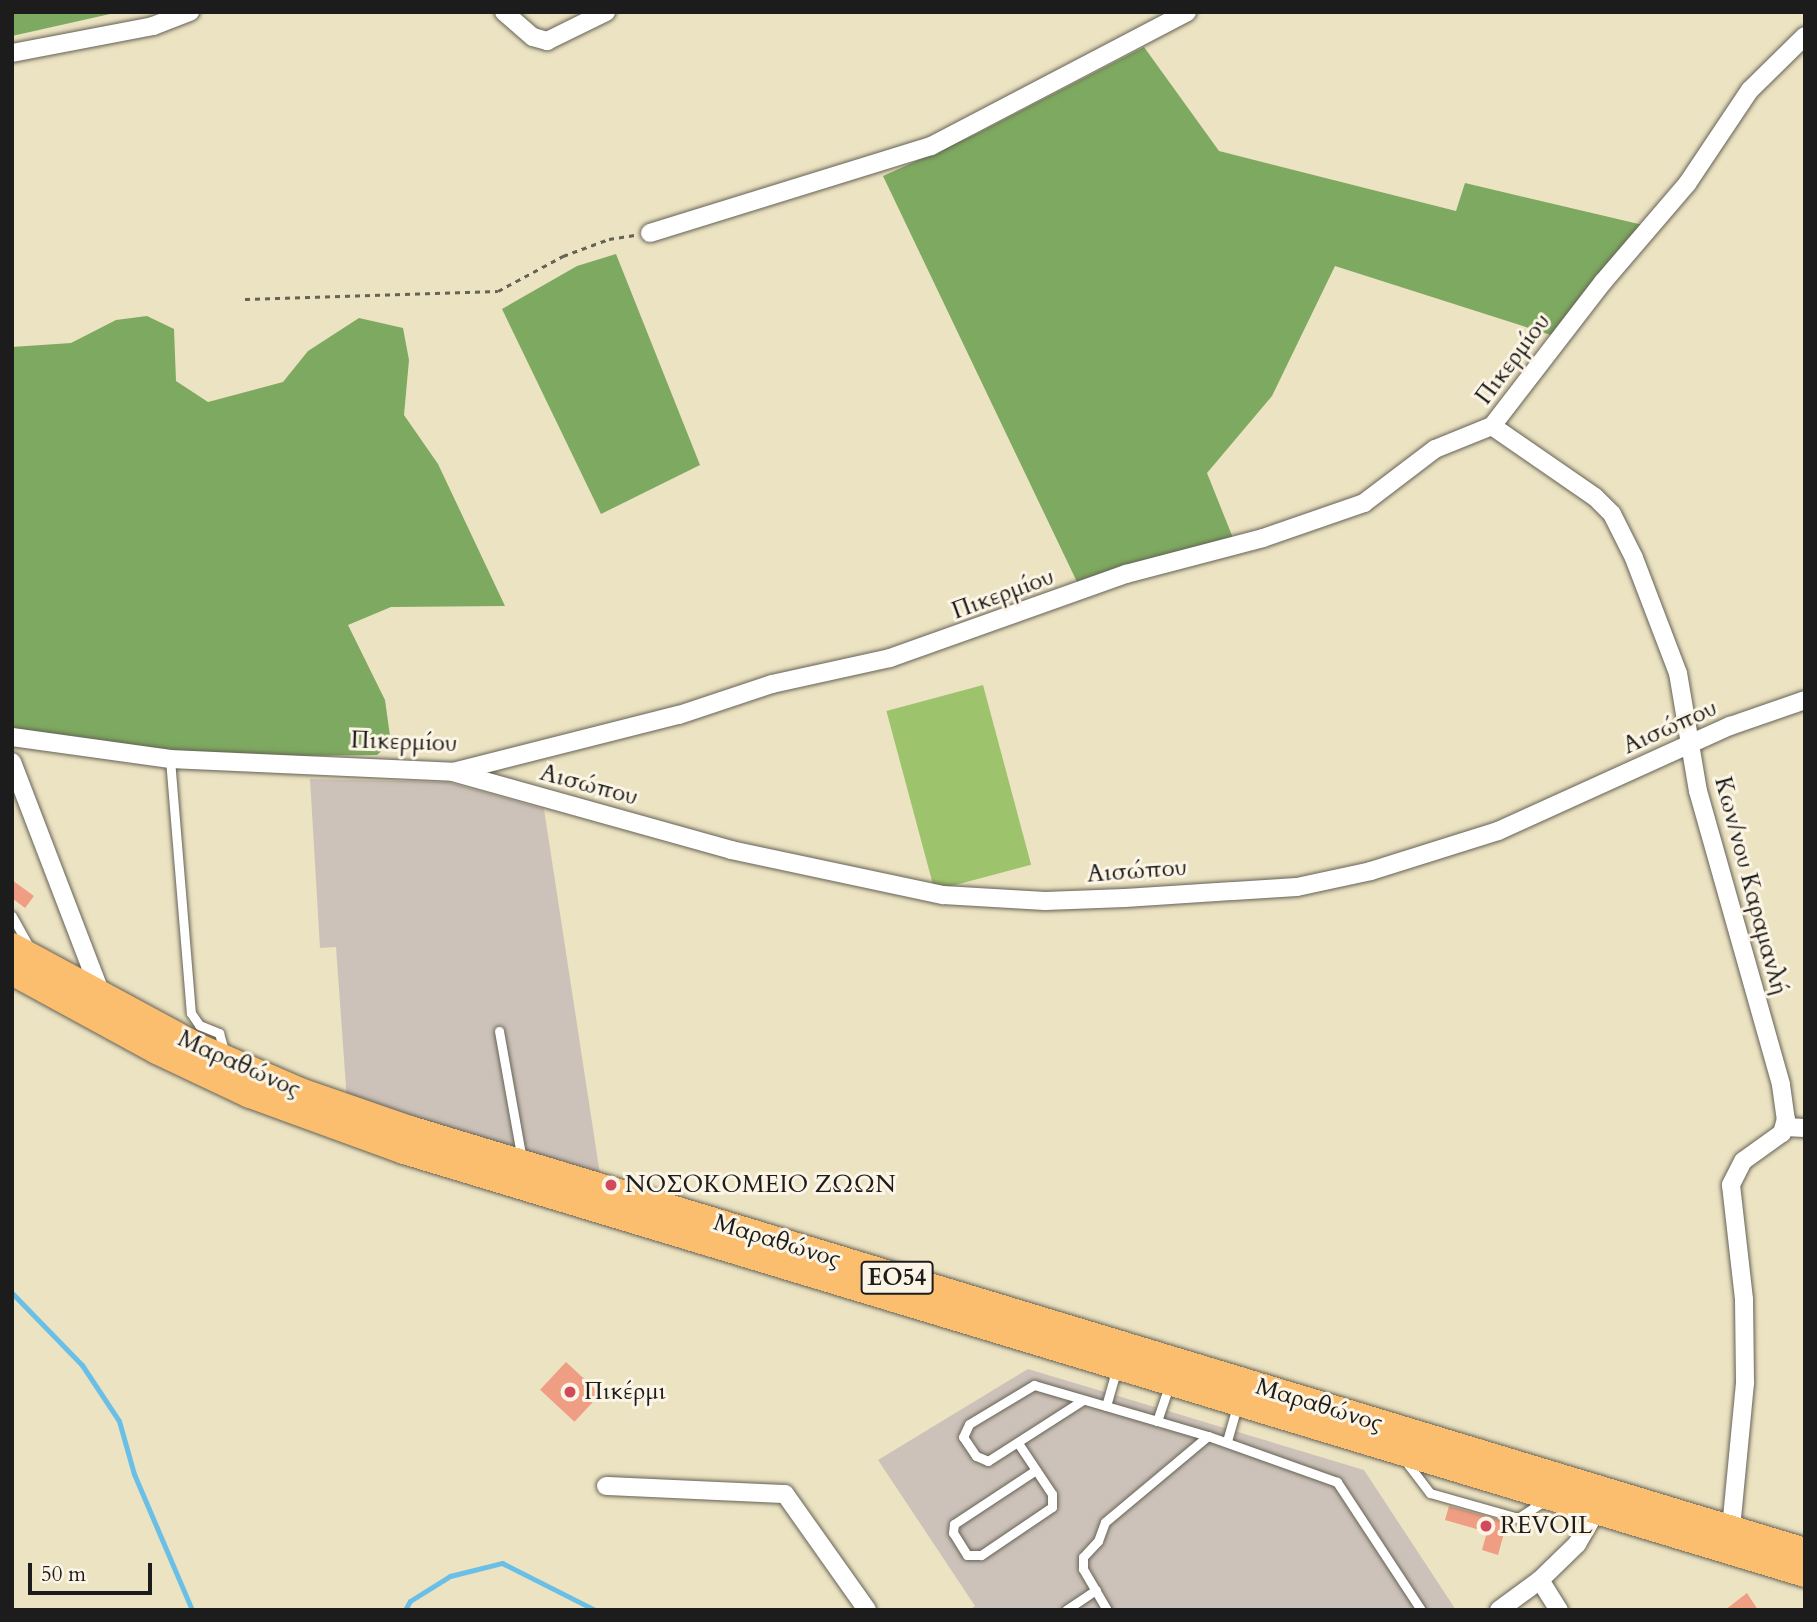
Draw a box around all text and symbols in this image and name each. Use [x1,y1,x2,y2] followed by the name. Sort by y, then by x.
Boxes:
[1469,308,1557,410] street label: Πικερμίου
[948,562,1058,626] street label: Πικερμίου
[1618,693,1722,761] street label: Αισώπου
[350,726,458,758] street label: Πικερμίου
[537,758,641,812] street label: Αισώπου
[1708,774,1794,998] street label: Κων/νου Καραμανλή
[1086,853,1188,889] street label: Αισώπου
[173,1024,305,1104] street label: Μαραθώνος
[625,1171,896,1199] place label: ΝΟΣΟΚΟΜΕΙΟ ΖΩΩΝ
[603,1177,619,1193] marker: ΝΟΣΟΚΟΜΕΙΟ ΖΩΩΝ
[710,1208,844,1274] street label: Μαραθώνος
[860,1259,934,1298] road number: ΕΟ54
[1252,1372,1386,1438] street label: Μαραθώνος
[584,1378,666,1406] place label: Πικέρμι
[562,1384,578,1400] marker: Πικέρμι
[1500,1512,1593,1540] place label: REVOIL
[1478,1518,1494,1534] marker: REVOIL
[32,1548,156,1592] scale bar
[41,1560,86,1589] text: 50 m

